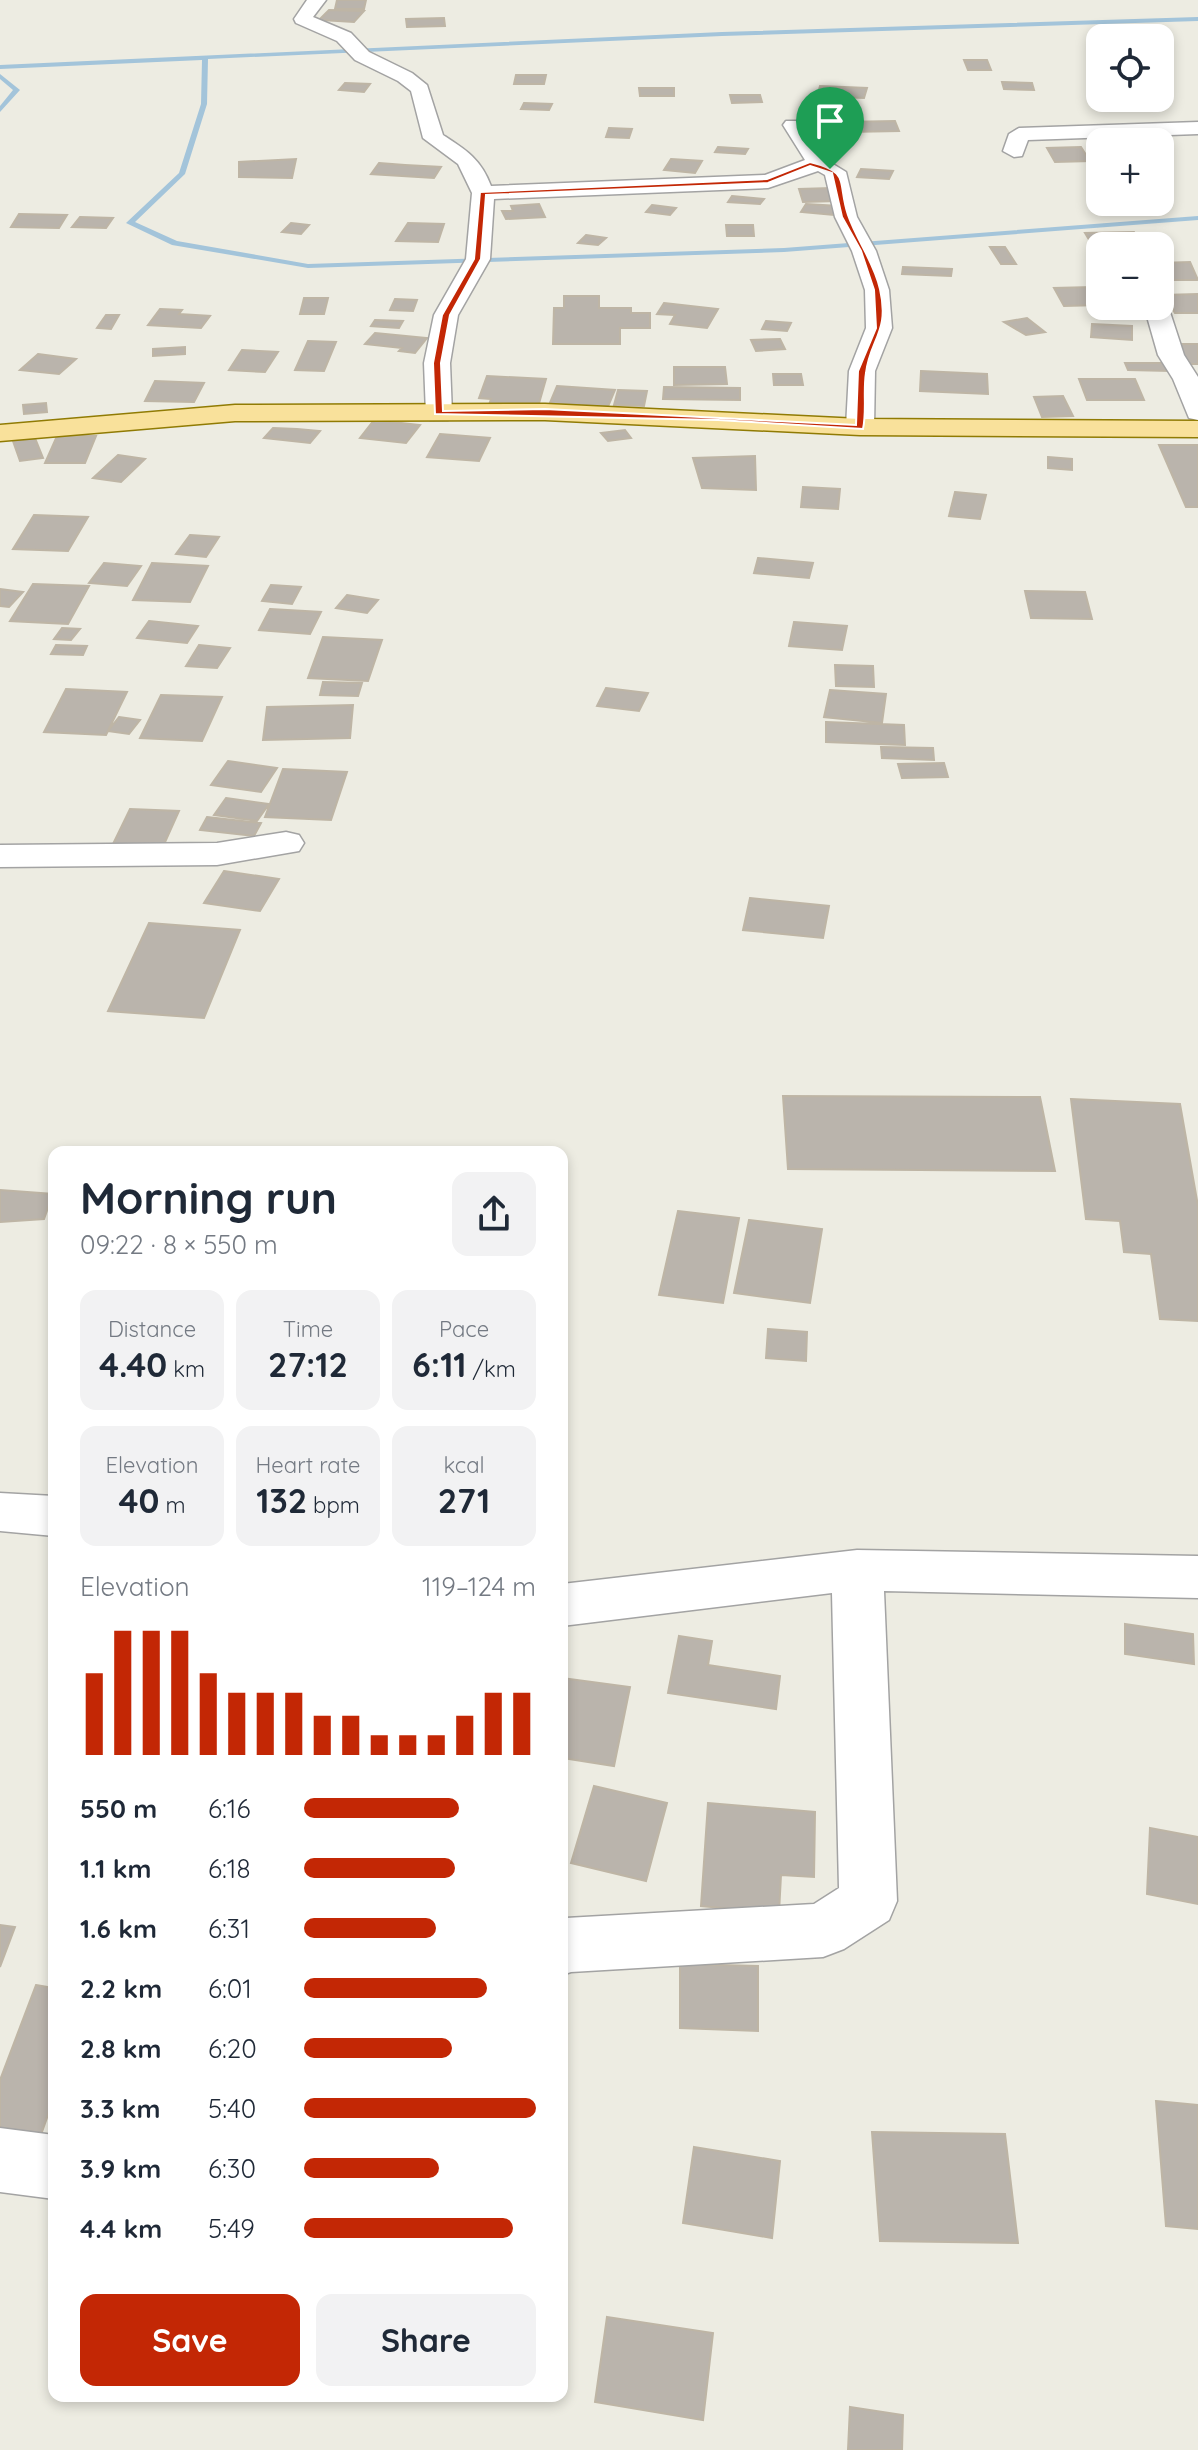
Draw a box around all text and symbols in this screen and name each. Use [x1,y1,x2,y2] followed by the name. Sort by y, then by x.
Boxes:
[1086,24,1174,320] map controls
[1086,24,1174,112] button: locate
[796,87,864,169] pin
[808,99,852,143] icon: arrive
[1086,128,1174,216] button: +
[1086,232,1174,320] button: −
[80,1170,337,1225] text: Morning run
[452,1172,536,1256] button: share
[80,1228,278,1261] text: 09:22 · 8 × 550 m
[108,1315,196,1343] text: Distance
[283,1315,333,1343] text: Time
[439,1315,489,1343] text: Pace
[99,1343,167,1386] text: 4.40
[268,1343,348,1386] text: 27:12
[412,1343,467,1386] text: 6:11
[167,1355,205,1383] text: km
[467,1355,516,1383] text: /km
[106,1451,198,1479] text: Elevation
[256,1451,360,1479] text: Heart rate
[443,1451,485,1479] text: kcal
[119,1479,159,1522] text: 40
[256,1479,307,1522] text: 132
[438,1479,490,1522] text: 271
[159,1491,185,1519] text: m
[307,1491,360,1519] text: bpm
[80,1570,190,1603] text: Elevation
[422,1570,536,1603] text: 119–124 m
[80,1792,157,1825] text: 550 m
[208,1792,250,1825] text: 6:16
[80,1852,151,1885] text: 1.1 km
[208,1852,251,1885] text: 6:18
[80,1912,157,1945] text: 1.6 km
[208,1912,250,1945] text: 6:31
[80,1972,162,2005] text: 2.2 km
[208,1972,252,2005] text: 6:01
[80,2032,162,2065] text: 2.8 km
[208,2032,257,2065] text: 6:20
[80,2092,160,2125] text: 3.3 km
[208,2092,256,2125] text: 5:40
[80,2152,161,2185] text: 3.9 km
[208,2152,256,2185] text: 6:30
[80,2212,162,2245] text: 4.4 km
[208,2212,255,2245] text: 5:49
[80,2294,300,2386] button: Save
[316,2294,536,2386] button: Share

